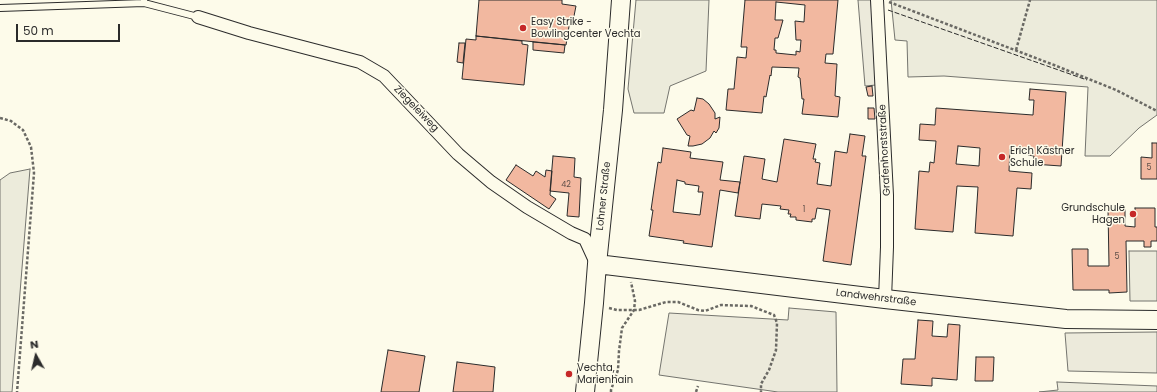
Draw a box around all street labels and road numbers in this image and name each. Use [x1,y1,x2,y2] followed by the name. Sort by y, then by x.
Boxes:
[391,84,441,134] street label: Ziegeleiweg
[877,104,893,196] street label: Grafenhorststraße
[594,161,614,231] street label: Lohner Straße
[835,287,917,309] street label: Landwehrstraße

